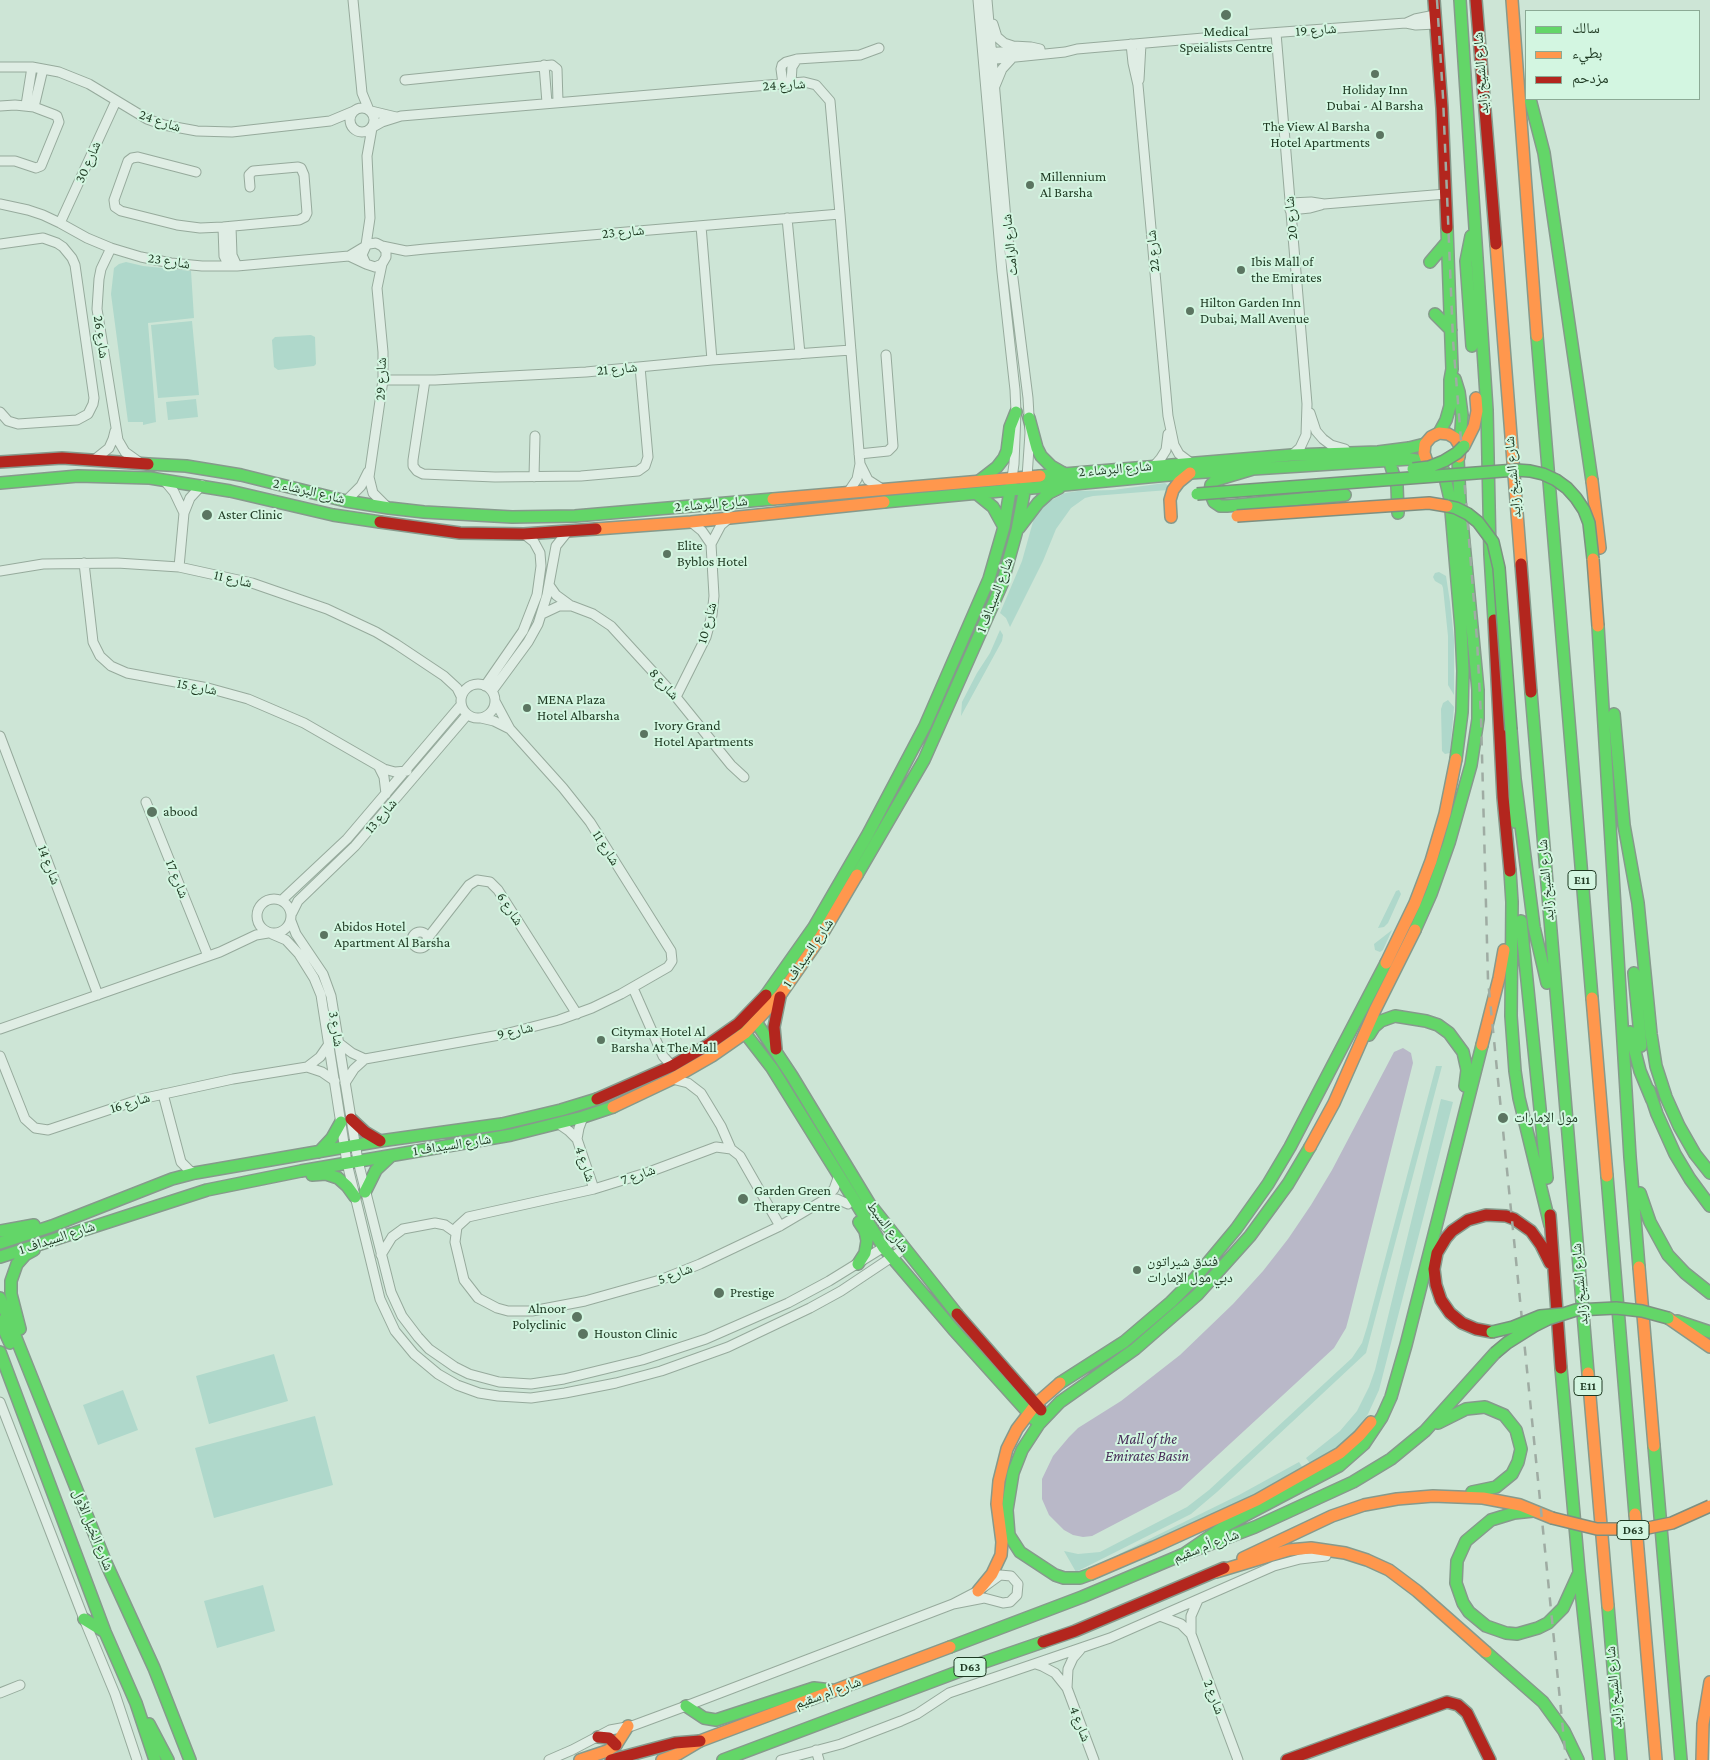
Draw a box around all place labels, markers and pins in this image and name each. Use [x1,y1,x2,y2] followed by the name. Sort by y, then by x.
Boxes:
[1219,8,1233,22] marker: Medical Speialists Centre
[1180,24,1272,56] place label: Medical Speialists Centre
[1369,68,1381,80] marker: Holiday Inn Dubai - Al Barsha
[1326,82,1424,114] place label: Holiday Inn Dubai - Al Barsha
[1263,119,1370,152] place label: The View Al Barsha Hotel Apartments
[1374,129,1386,141] marker: The View Al Barsha Hotel Apartments
[1040,169,1106,202] place label: Millennium Al Barsha
[1024,179,1036,191] marker: Millennium Al Barsha
[1251,254,1322,286] place label: Ibis Mall of the Emirates
[1235,264,1247,276] marker: Ibis Mall of the Emirates
[1200,295,1309,328] place label: Hilton Garden Inn Dubai, Mall Avenue
[1184,305,1196,317] marker: Hilton Garden Inn Dubai, Mall Avenue
[218,507,282,523] place label: Aster Clinic
[200,508,214,522] marker: Aster Clinic
[677,538,747,570] place label: Elite Byblos Hotel
[661,548,673,560] marker: Elite Byblos Hotel
[537,692,620,724] place label: MENA Plaza Hotel Albarsha
[521,702,533,714] marker: MENA Plaza Hotel Albarsha
[654,718,753,750] place label: Ivory Grand Hotel Apartments
[638,728,650,740] marker: Ivory Grand Hotel Apartments
[163,804,198,820] place label: abood
[145,805,159,819] marker: abood
[334,919,450,952] place label: Abidos Hotel Apartment Al Barsha
[318,929,330,941] marker: Abidos Hotel Apartment Al Barsha
[611,1024,717,1056] place label: Citymax Hotel Al Barsha At The Mall
[595,1034,607,1046] marker: Citymax Hotel Al Barsha At The Mall
[1514,1110,1578,1126] place label: مول الإمارات
[1496,1111,1510,1125] marker: مول الإمارات
[754,1183,840,1216] place label: Garden Green Therapy Centre
[736,1192,750,1206] marker: Garden Green Therapy Centre
[1147,1254,1233,1286] place label: فندق شيراتون دبي مول الإمارات
[1131,1264,1143,1276] marker: فندق شيراتون دبي مول الإمارات
[730,1285,775,1301] place label: Prestige
[712,1286,726,1300] marker: Prestige
[512,1301,566,1334] place label: Alnoor Polyclinic
[570,1310,584,1324] marker: Alnoor Polyclinic
[594,1326,677,1342] place label: Houston Clinic
[576,1327,590,1341] marker: Houston Clinic

